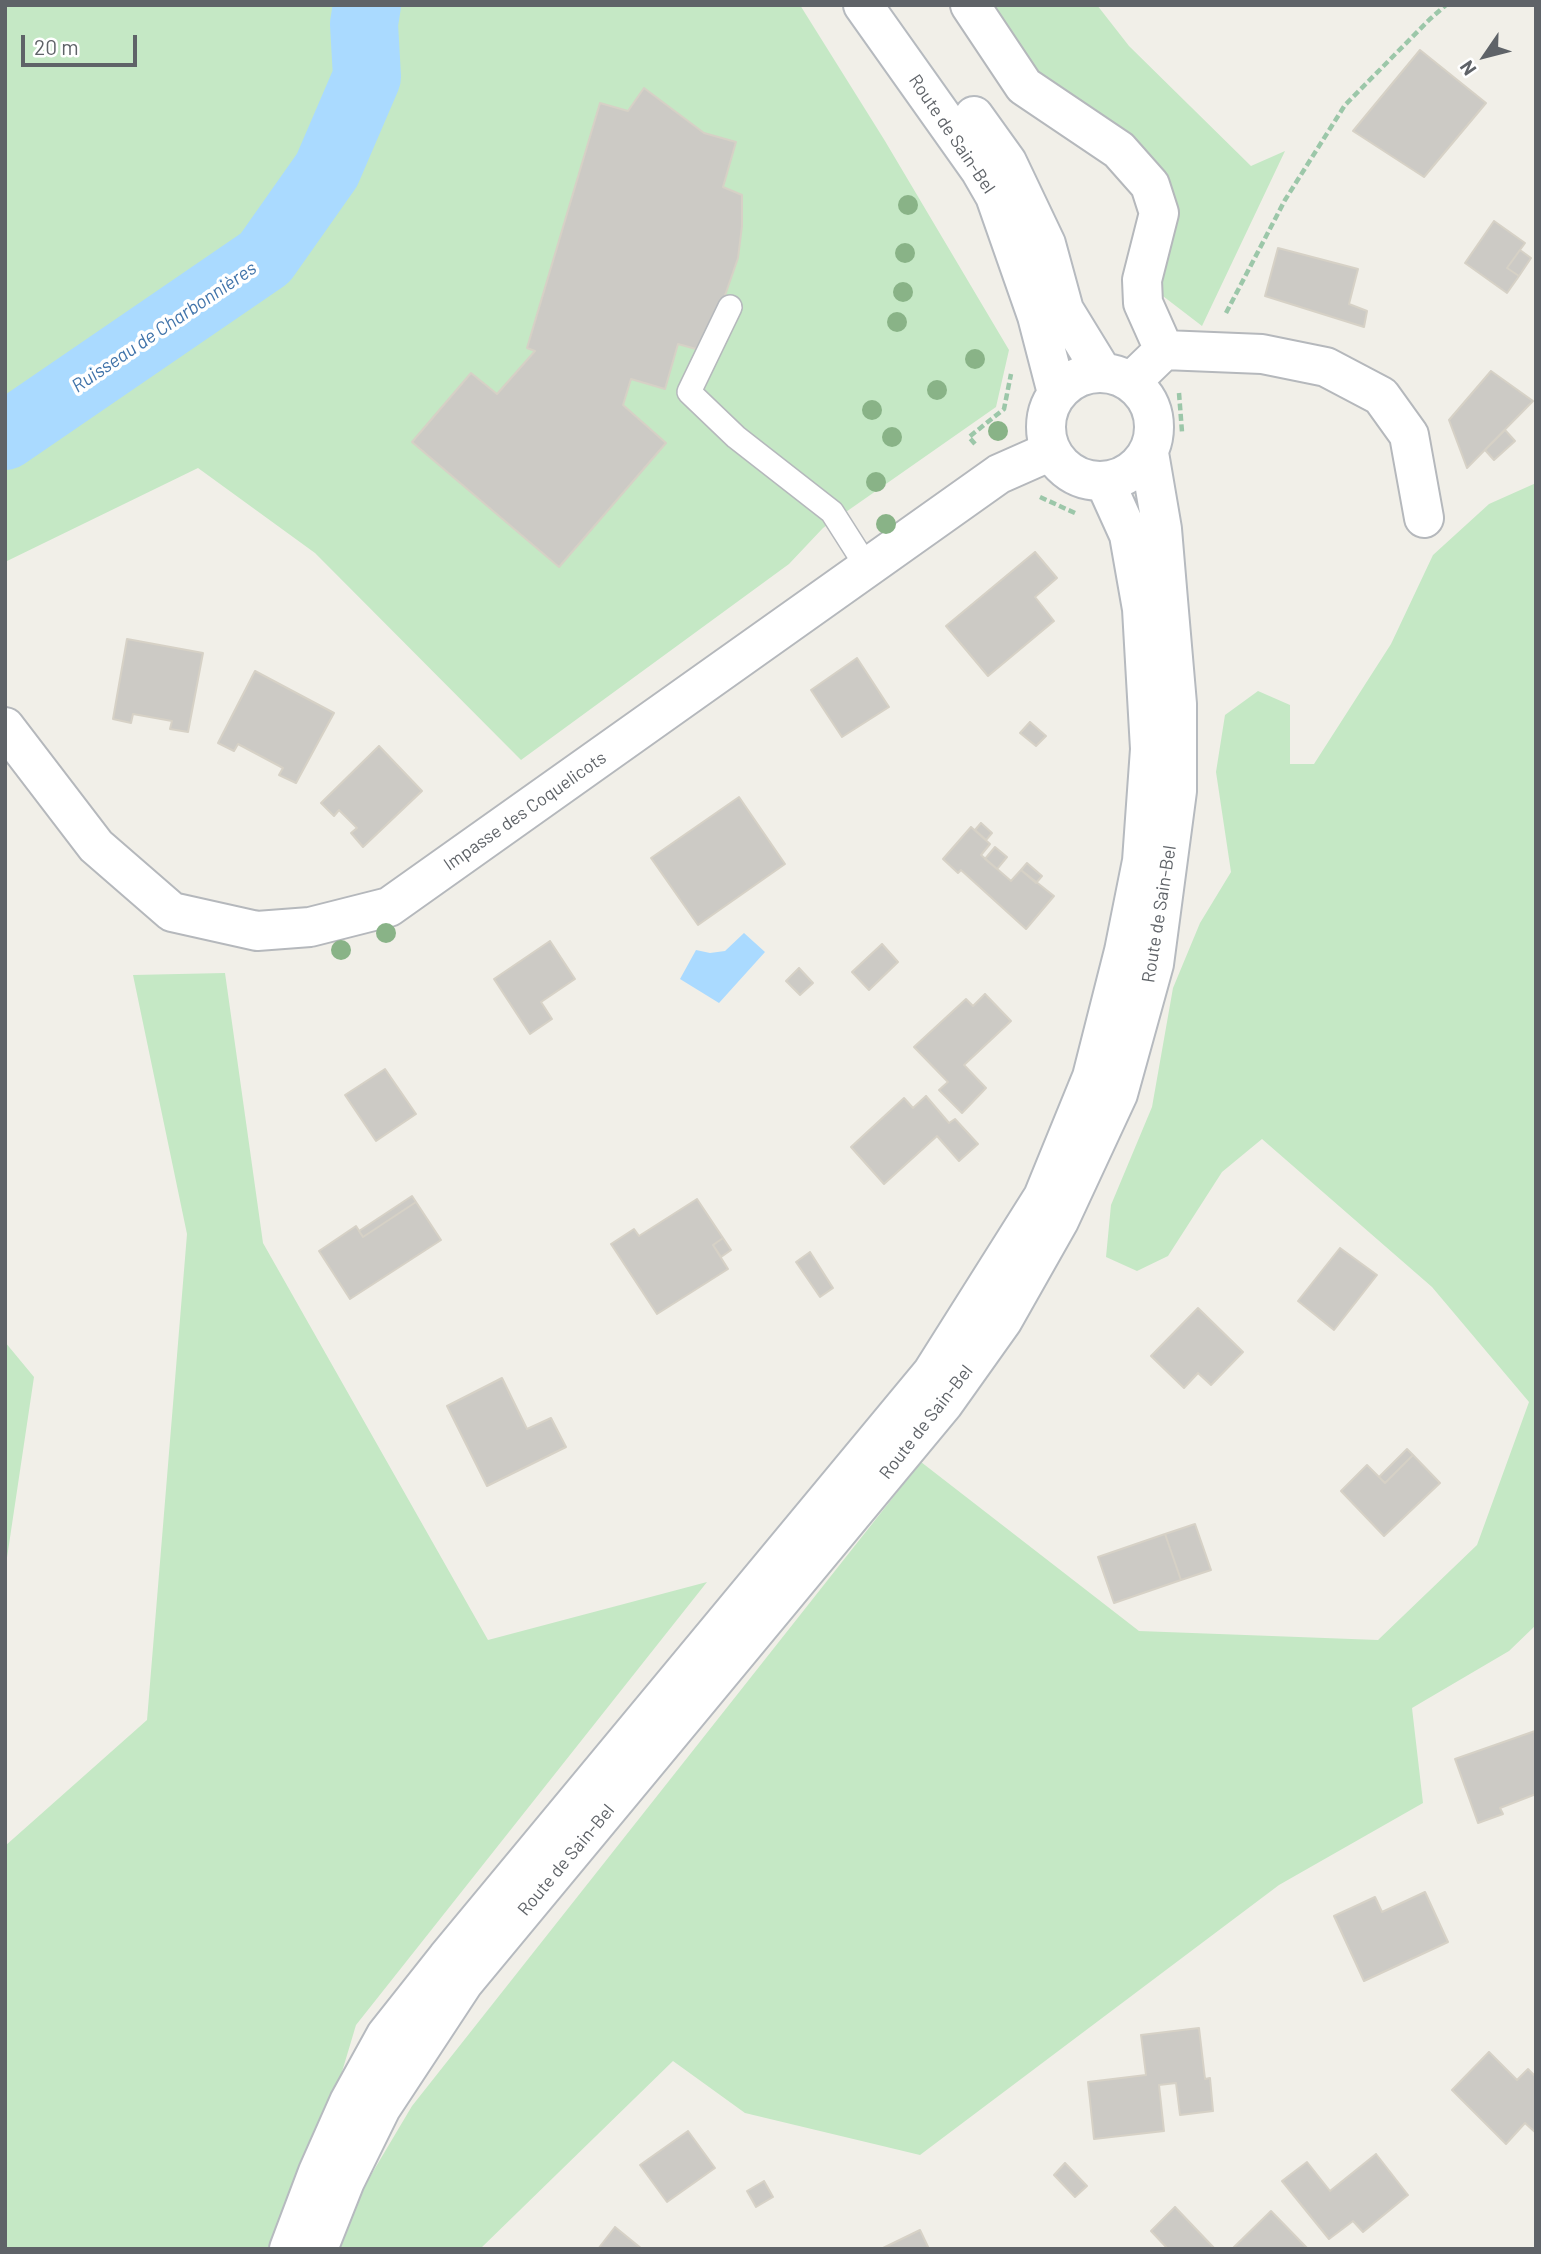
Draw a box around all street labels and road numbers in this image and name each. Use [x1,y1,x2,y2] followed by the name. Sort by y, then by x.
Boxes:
[904,70,1000,198] street label: Route de Sain-Bel
[440,747,610,875] street label: Impasse des Coquelicots
[1137,844,1181,984] street label: Route de Sain-Bel
[875,1361,977,1483] street label: Route de Sain-Bel
[513,1800,619,1920] street label: Route de Sain-Bel

